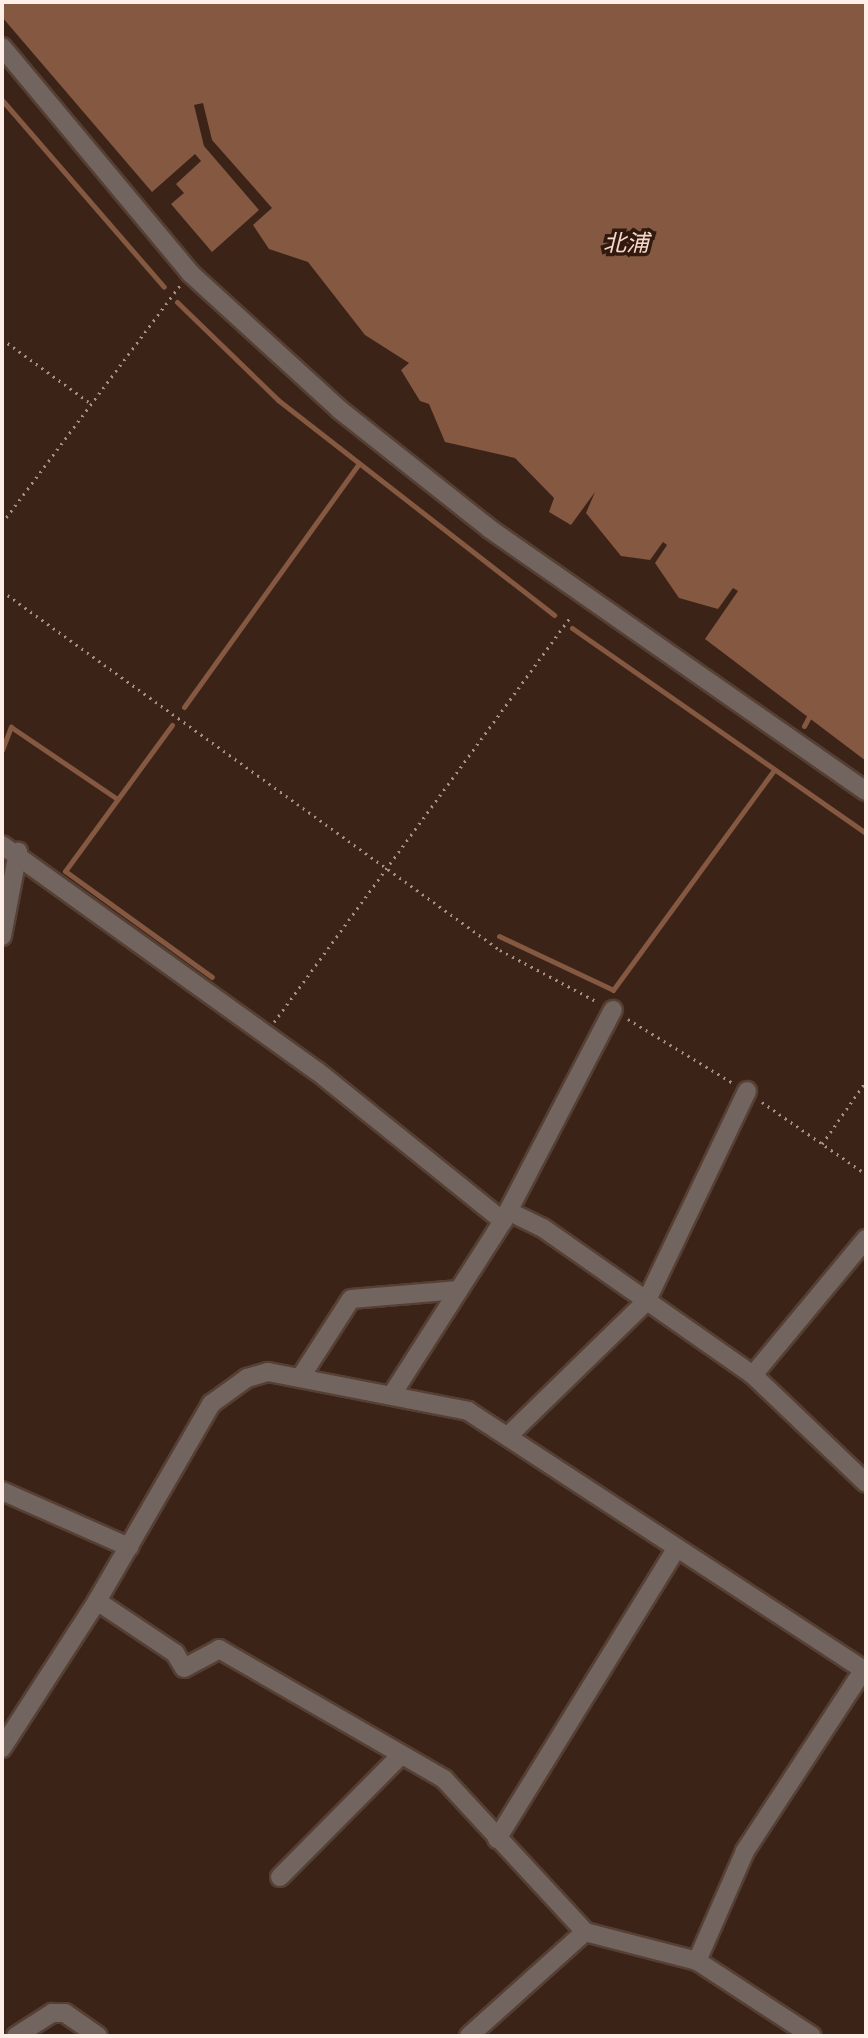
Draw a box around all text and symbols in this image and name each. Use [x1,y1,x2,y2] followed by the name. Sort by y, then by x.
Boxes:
[603,230,649,258] water label: 北浦

